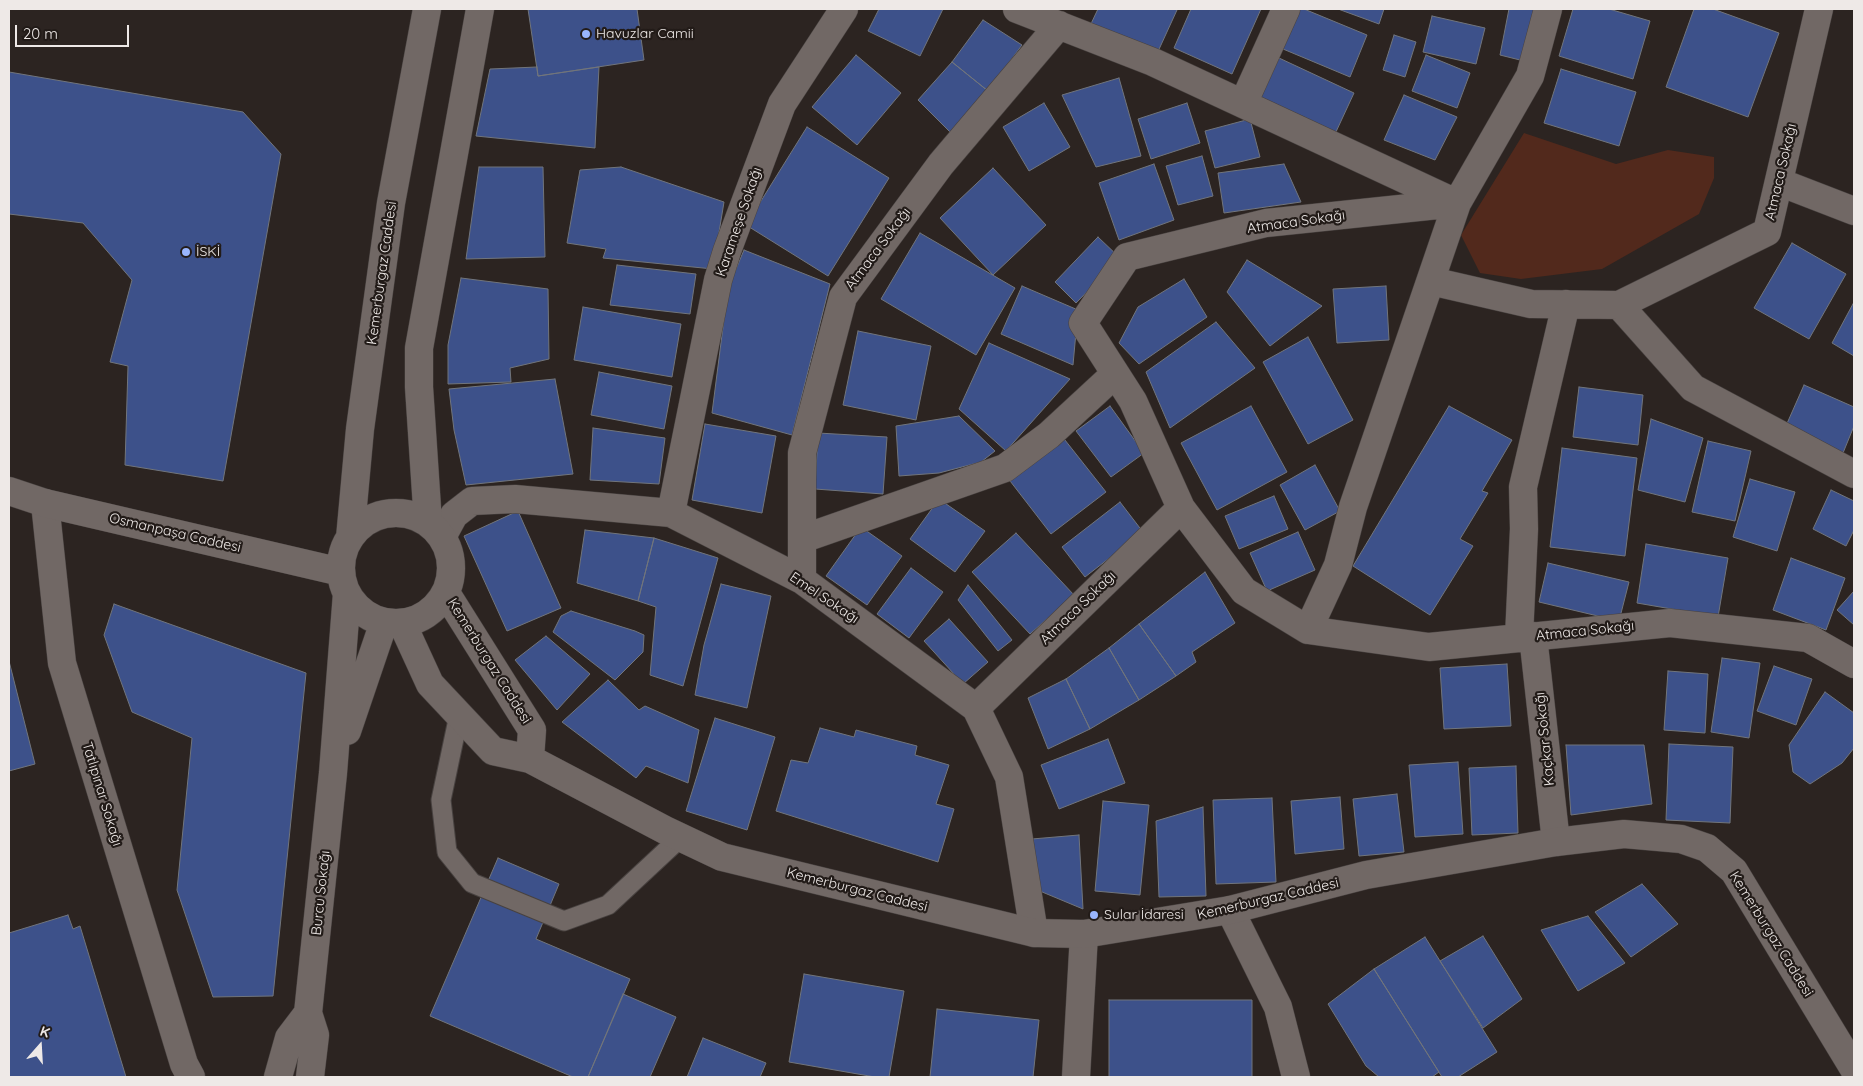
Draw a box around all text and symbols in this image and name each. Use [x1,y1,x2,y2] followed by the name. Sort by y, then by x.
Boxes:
[18,15,131,47] scale bar
[23,24,58,43] text: 20 m
[596,26,694,42] place label: Havuzlar Camii
[580,28,592,40] marker: Havuzlar Camii
[1762,122,1800,222] street label: Atmaca Sokağı
[712,165,766,279] street label: Karameşe Sokağı
[364,200,400,346] street label: Kemerburgaz Caddesi
[842,205,914,293] street label: Atmaca Sokağı
[1246,207,1346,237] street label: Atmaca Sokağı
[196,244,220,260] place label: İSKİ
[180,246,192,258] marker: İSKİ
[108,510,242,556] street label: Osmanpaşa Caddesi
[1037,568,1119,648] street label: Atmaca Sokağı
[786,569,862,627] street label: Emel Sokağı
[444,595,534,727] street label: Kemerburgaz Caddesi
[1535,617,1635,645] street label: Atmaca Sokağı
[1532,691,1558,787] street label: Kaçkar Sokağı
[78,740,126,848] street label: Tatlıpınar Sokağı
[308,850,334,936] street label: Burcu Sokağı
[785,864,929,916] street label: Kemerburgaz Caddesi
[1726,868,1816,1000] street label: Kemerburgaz Caddesi
[1196,875,1340,923] street label: Kemerburgaz Caddesi
[1104,907,1184,923] place label: Sular İdaresi
[1088,909,1100,921] marker: Sular İdaresi
[15,1021,65,1071] north arrow
[38,1022,52,1042] text: K

